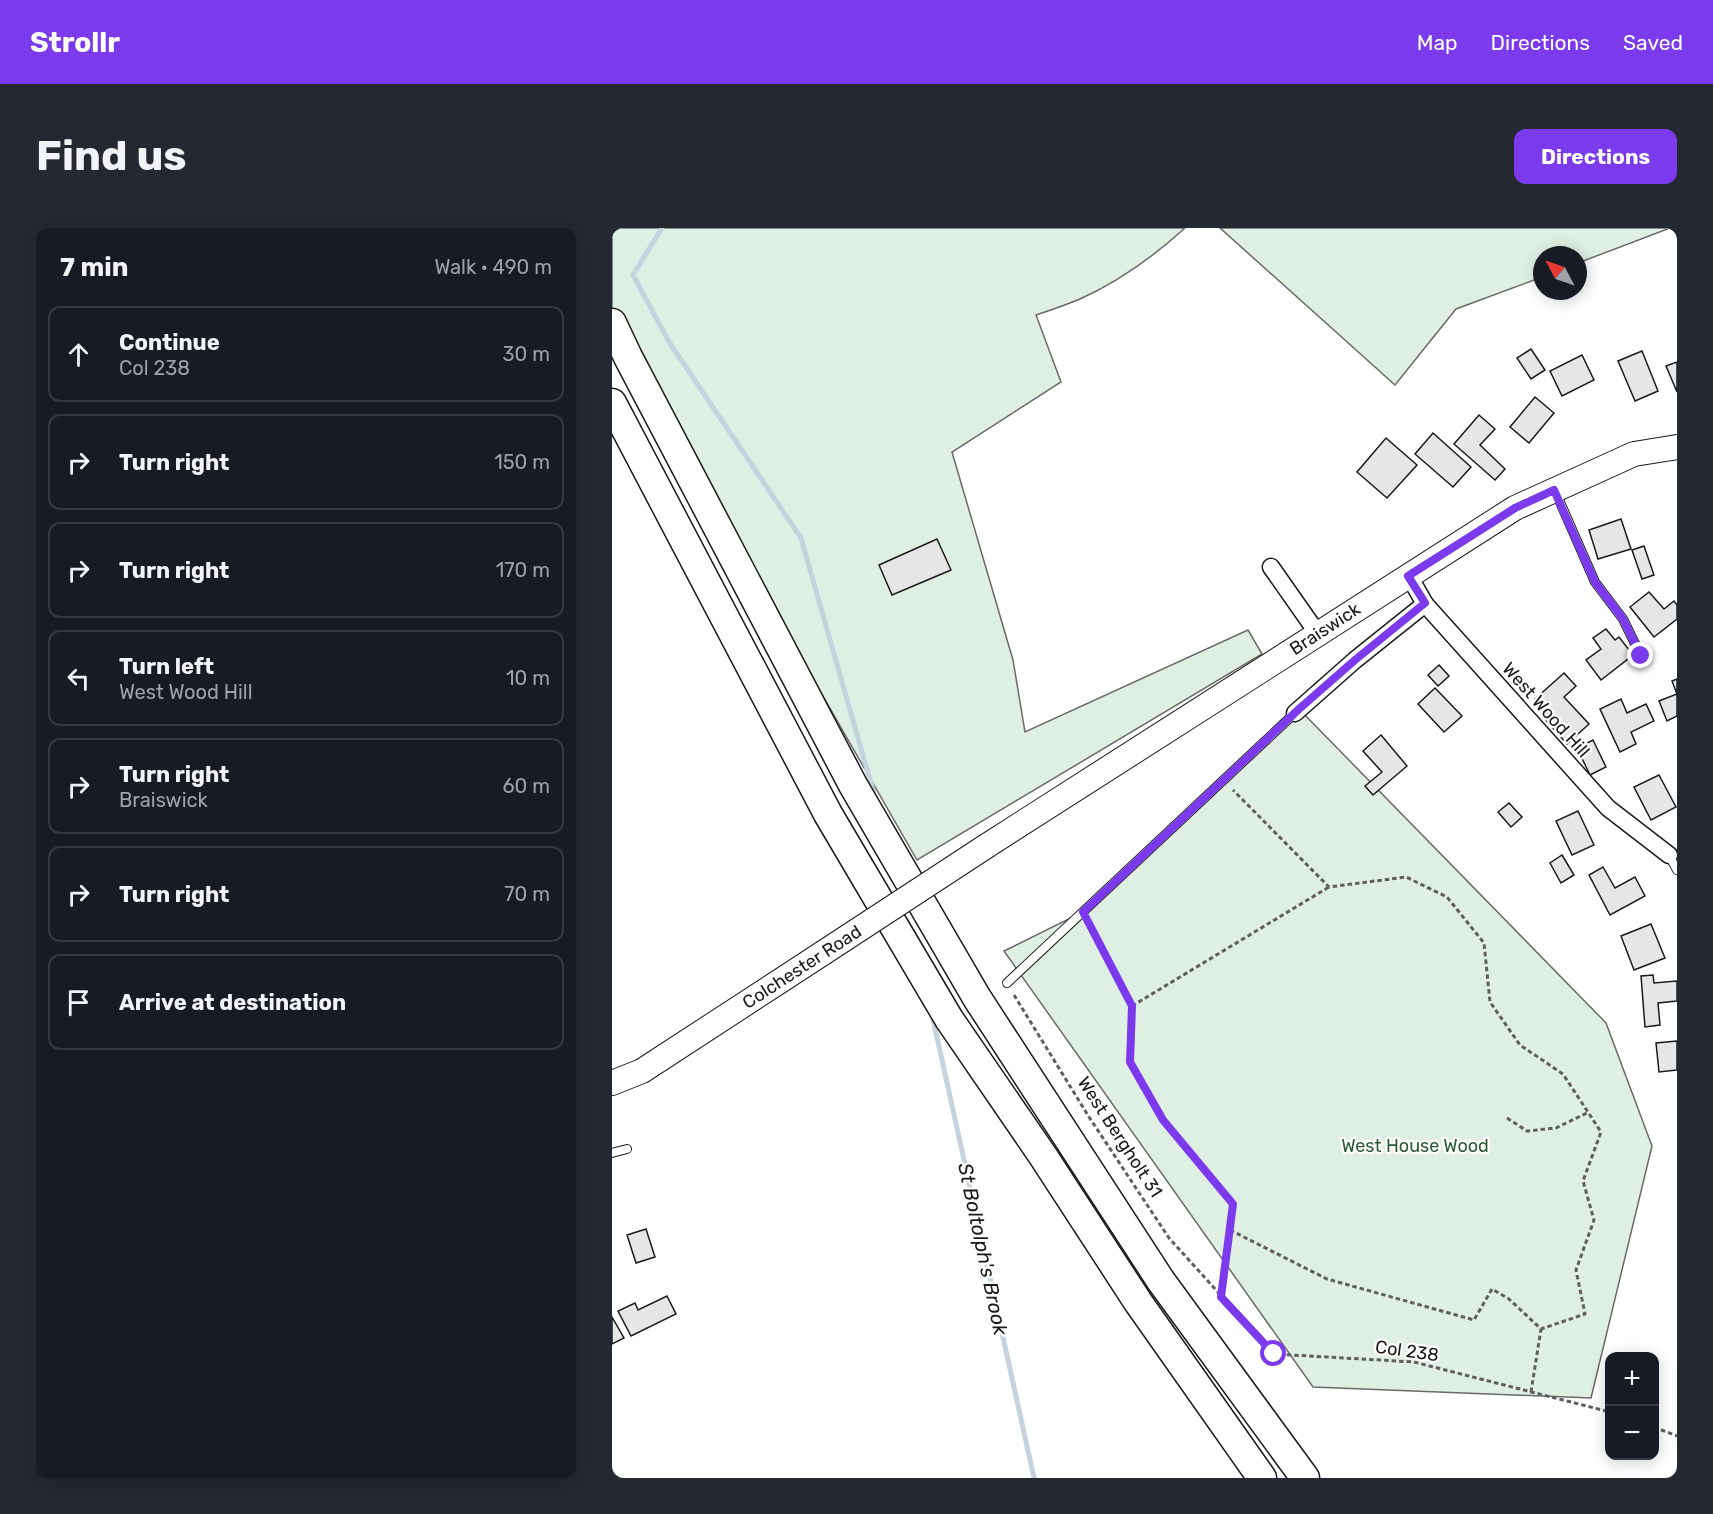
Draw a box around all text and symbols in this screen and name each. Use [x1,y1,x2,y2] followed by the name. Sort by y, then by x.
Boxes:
[30,26,120,59] text: Strollr
[1417,30,1458,55] text: Map
[1491,30,1590,55] text: Directions
[1623,30,1683,55] text: Saved
[1514,129,1677,184] button: Directions
[36,131,187,181] text: Find us
[1533,246,1587,300] north arrow
[60,252,128,283] text: 7 min
[434,255,552,279] text: Walk · 490 m
[119,329,220,356] text: Continue
[62,338,95,371] icon: ahead
[503,342,550,366] text: 30 m
[119,356,190,380] text: Col 238
[62,446,95,479] icon: right
[119,449,229,476] text: Turn right
[494,450,550,474] text: 150 m
[62,554,95,587] icon: right
[119,557,229,584] text: Turn right
[496,558,550,582] text: 170 m
[1285,598,1365,660] street label: Braiswick
[1627,642,1653,668] route end
[119,653,214,680] text: Turn left
[1498,658,1594,762] street label: West Wood Hill
[62,662,95,695] icon: left
[506,666,550,690] text: 10 m
[119,680,253,704] text: West Wood Hill
[119,761,229,788] text: Turn right
[62,770,95,803] icon: right
[503,774,550,798] text: 60 m
[119,788,208,812] text: Braiswick
[62,878,95,911] icon: right
[119,881,229,908] text: Turn right
[504,882,550,906] text: 70 m
[738,920,866,1014] street label: Colchester Road
[62,986,95,1019] icon: arrive
[119,989,346,1016] text: Arrive at destination
[1073,1072,1167,1202] street label: West Bergholt 31
[1341,1135,1489,1157] park label: West House Wood
[953,1161,1013,1338] water label: St Boltolph's Brook
[1374,1336,1440,1366] street label: Col 238
[1260,1340,1286,1366] route start
[1605,1352,1659,1460] map controls
[1605,1352,1659,1406] button: +
[1605,1406,1659,1460] button: −

